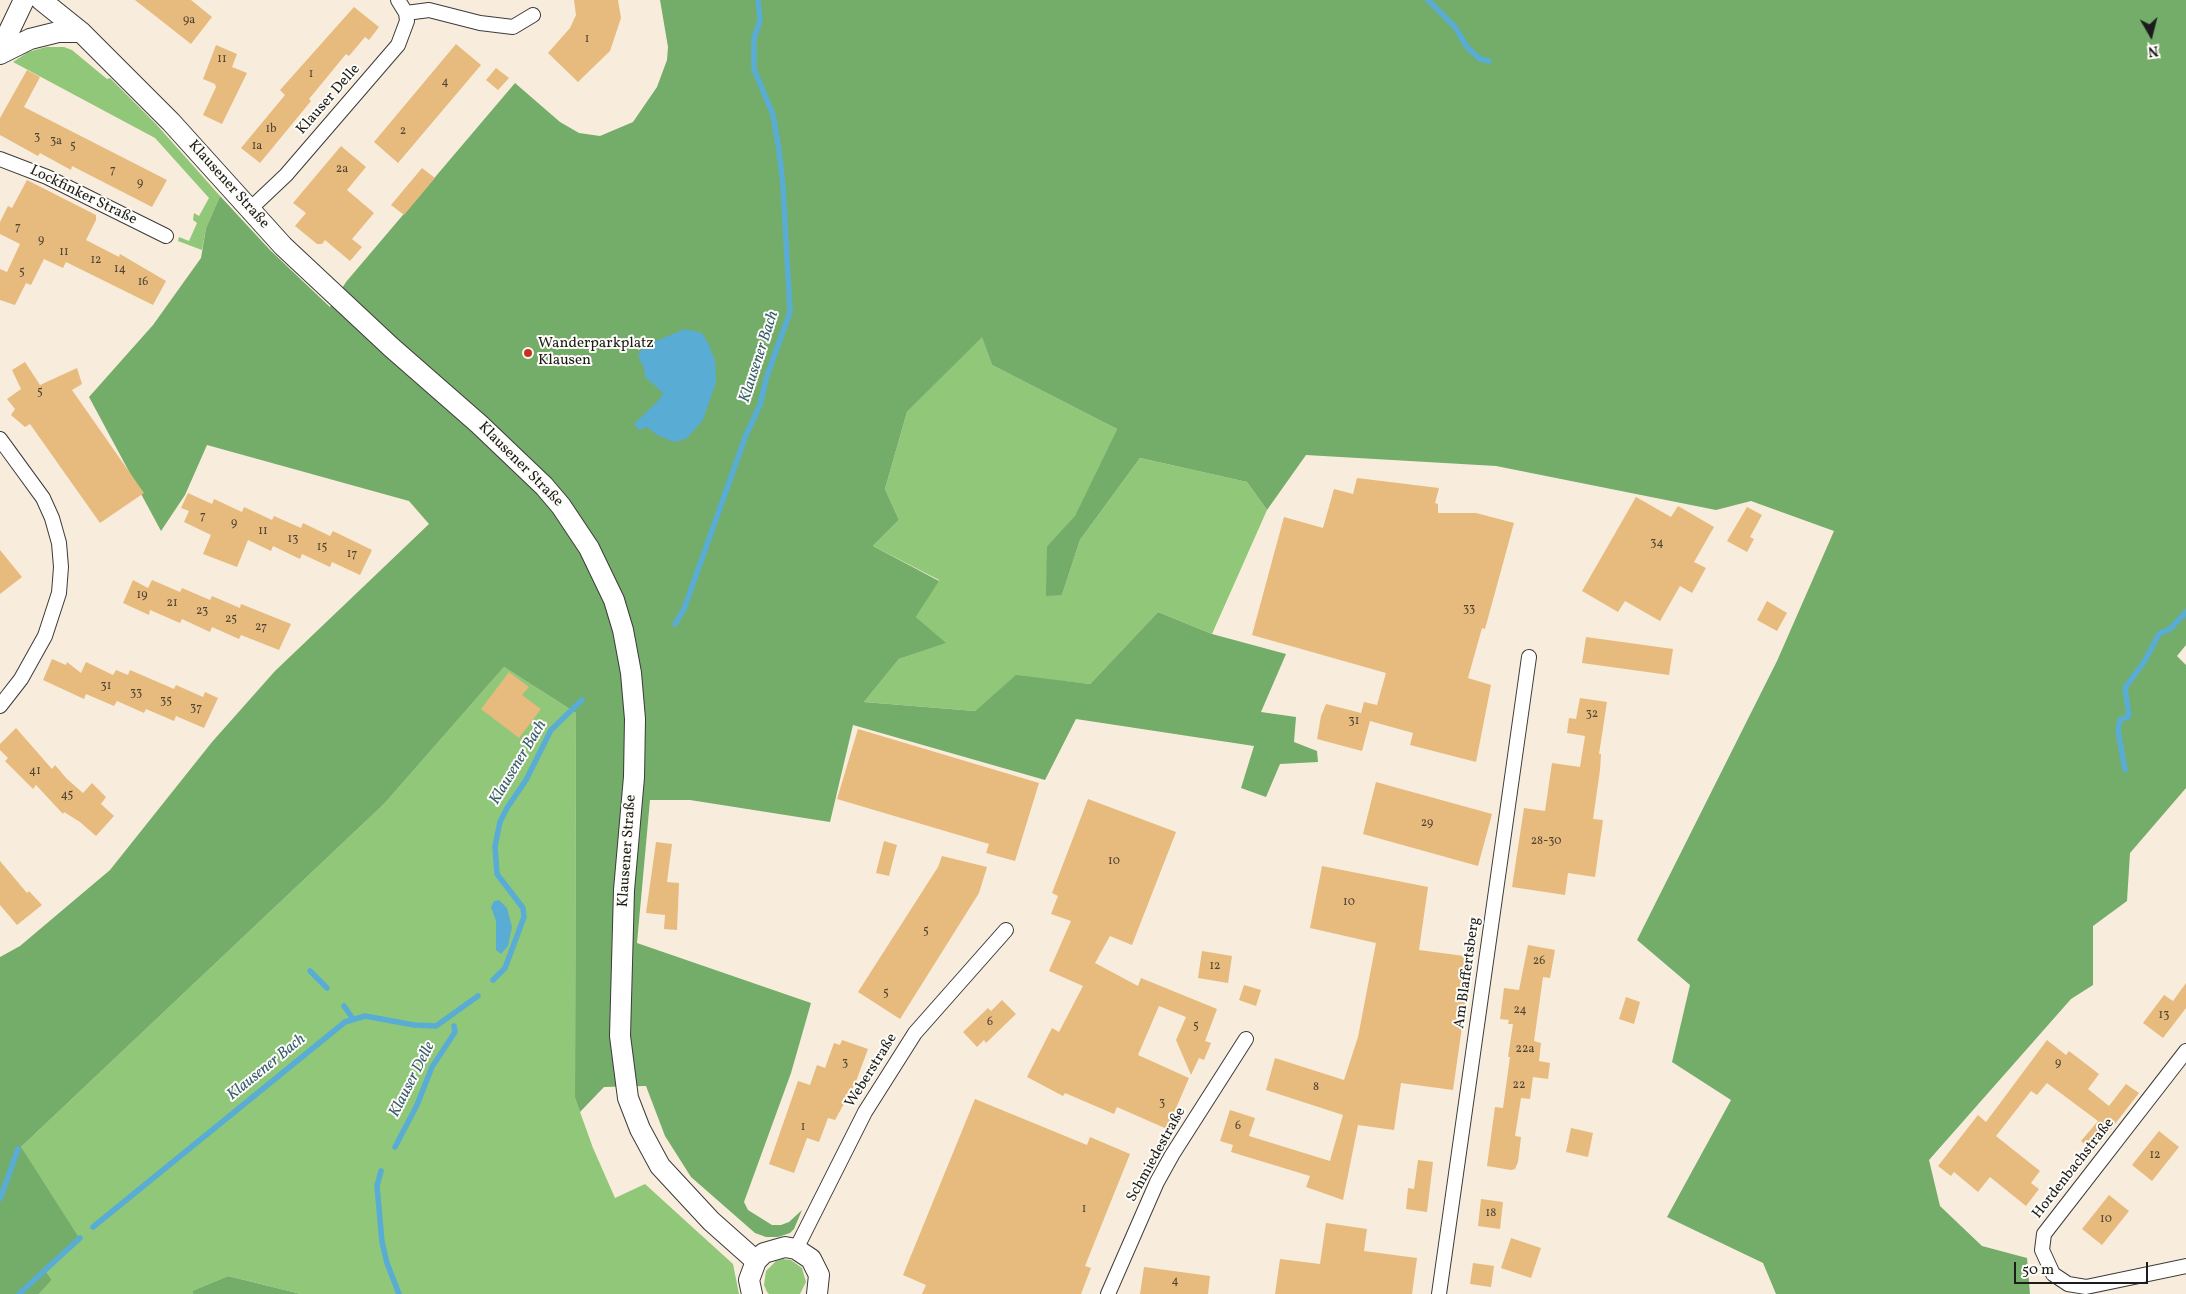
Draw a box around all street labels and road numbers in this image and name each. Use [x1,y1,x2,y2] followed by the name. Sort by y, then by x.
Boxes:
[293,61,365,139] street label: Klauser Delle
[184,137,272,233] street label: Klausener Straße
[26,162,140,230] street label: Lockfinker Straße
[474,419,566,511] street label: Klausener Straße
[615,794,641,908] street label: Klausener Straße
[1451,916,1485,1030] street label: Am Blaffertsberg
[842,1031,902,1111] street label: Weberstraße
[1124,1104,1190,1206] street label: Schmiedestraße
[2029,1115,2119,1223] street label: Hordenbachstraße

